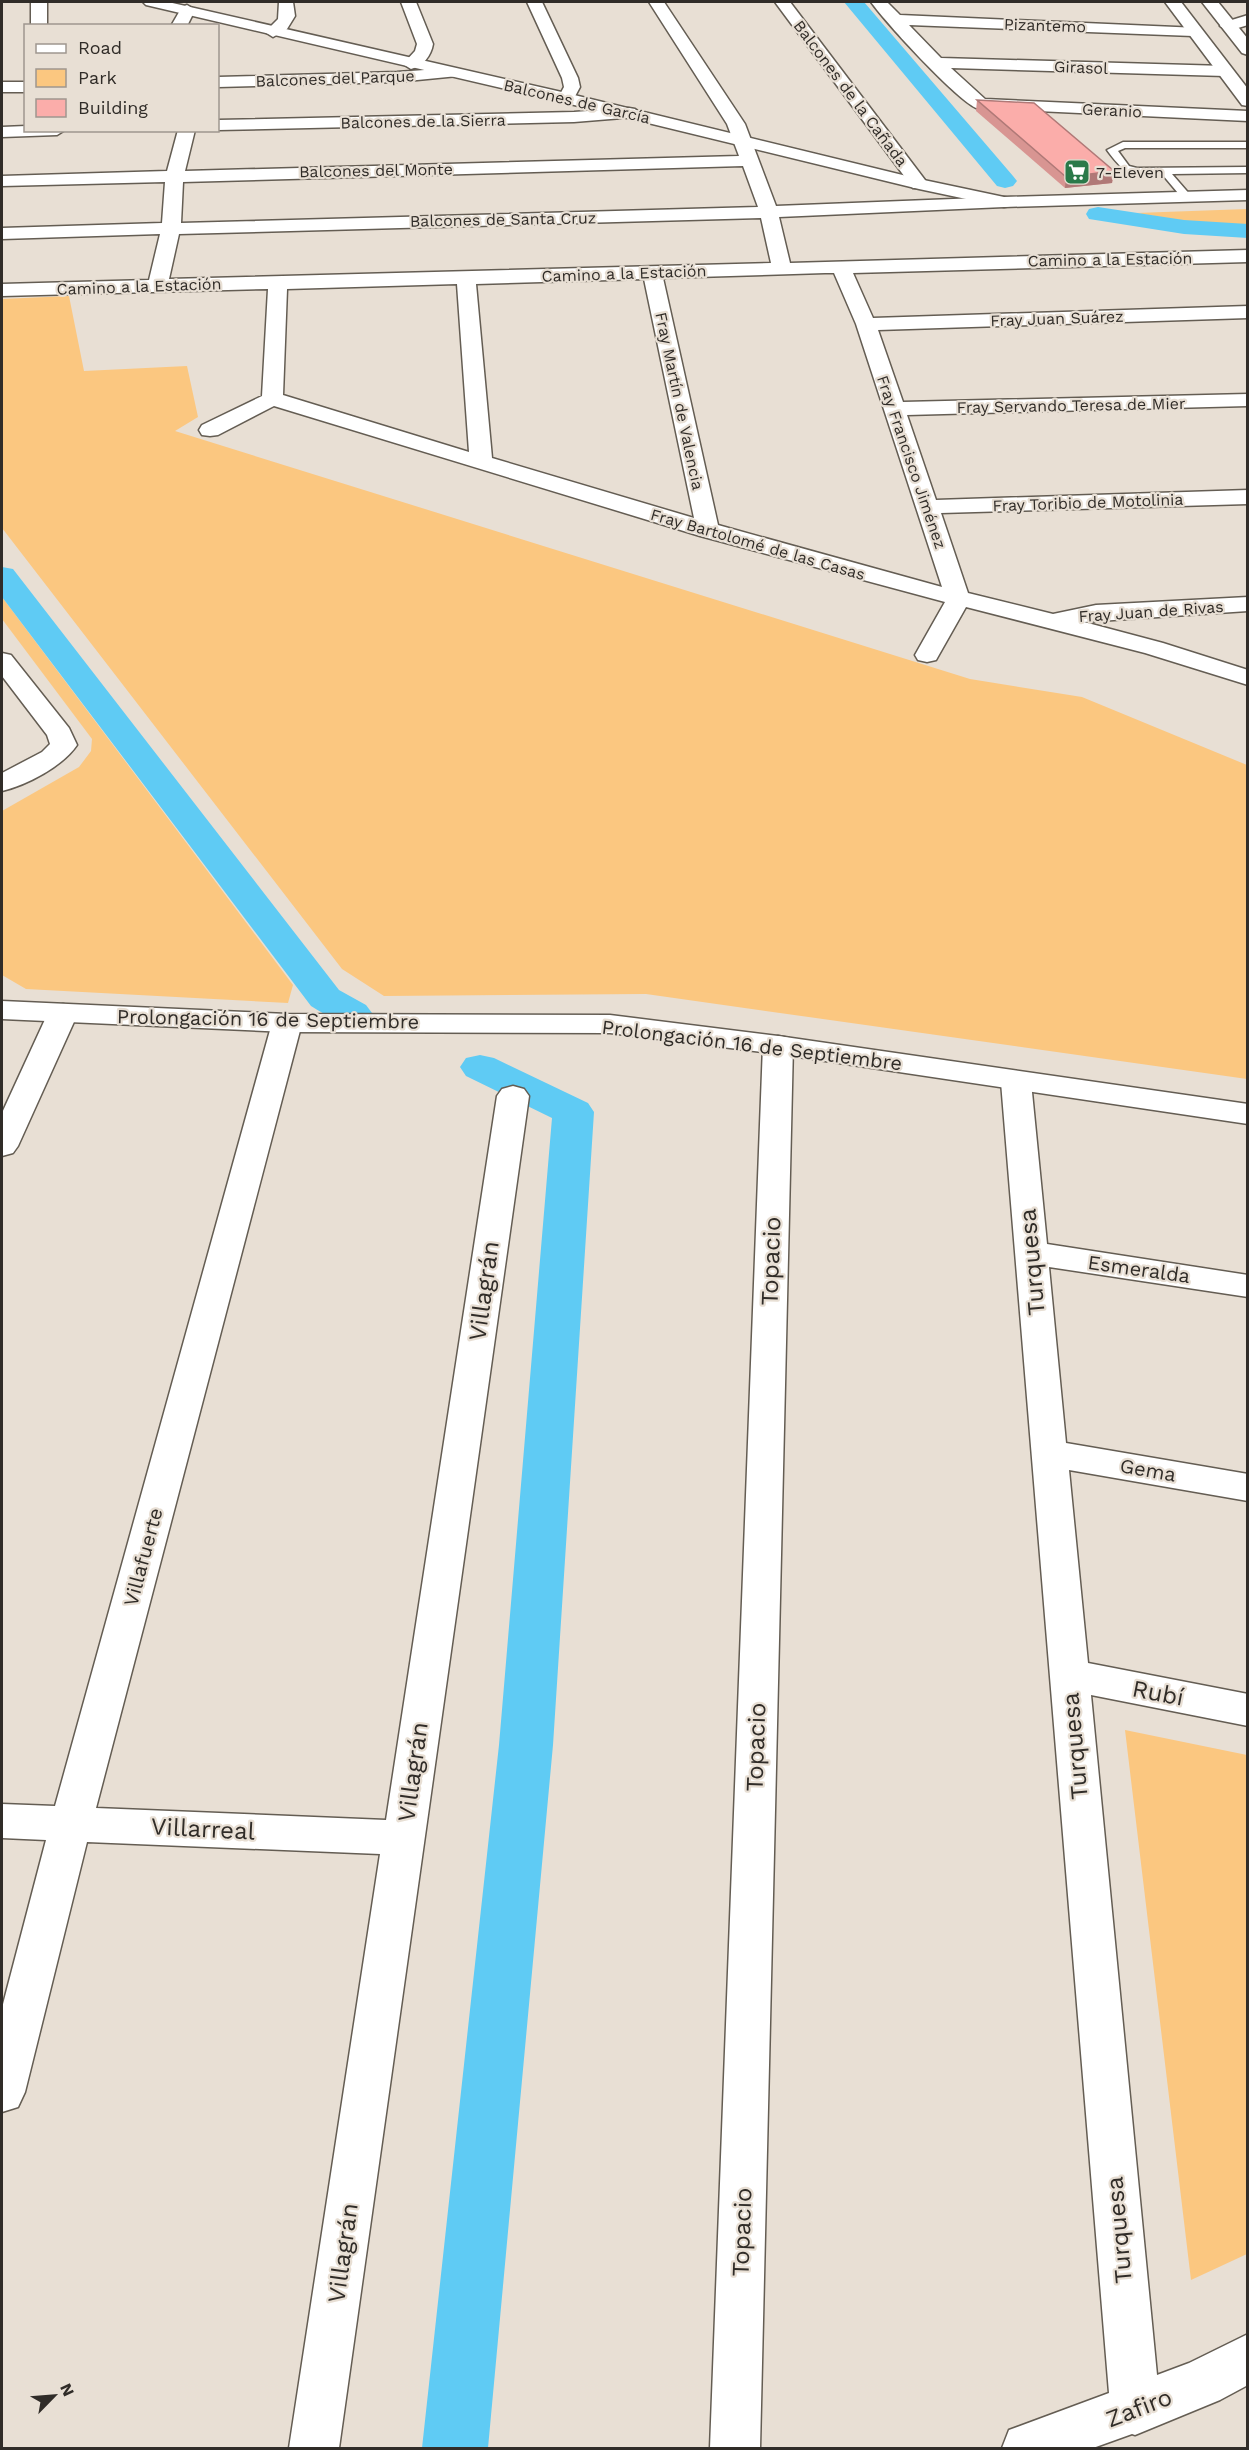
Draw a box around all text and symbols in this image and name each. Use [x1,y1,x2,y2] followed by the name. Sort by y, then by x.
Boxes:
[1004,15,1086,36] street label: Pizantemo
[790,17,912,170] street label: Balcones de la Cañada
[24,24,219,132] legend
[78,37,122,58] text: Road
[1054,57,1108,78] street label: Girasol
[255,66,415,91] street label: Balcones del Parque
[78,67,117,88] text: Park
[502,75,652,128] street label: Balcones de García
[78,97,148,118] text: Building
[1082,99,1142,122] street label: Geranio
[340,111,506,132] street label: Balcones de la Sierra
[1062,157,1092,187] supermarket icon: 7-Eleven
[299,160,453,181] street label: Balcones del Monte
[1096,163,1164,182] place label: 7-Eleven
[410,208,596,231] street label: Balcones de Santa Cruz
[1027,249,1193,270] street label: Camino a la Estación
[541,261,707,286] street label: Camino a la Estación
[56,274,222,299] street label: Camino a la Estación
[990,307,1124,330] street label: Fray Juan Suárez
[651,310,708,492] street label: Fray Martín de Valencia
[873,373,950,551] street label: Fray Francisco Jiménez
[957,394,1186,417] street label: Fray Servando Teresa de Mier
[992,490,1184,515] street label: Fray Toribio de Motolinia
[648,505,867,584] street label: Fray Bartolomé de las Casas
[1078,597,1224,626] street label: Fray Juan de Rivas
[117,1004,419,1034] street label: Prolongación 16 de Septiembre
[600,1015,904,1075] street label: Prolongación 16 de Septiembre
[1013,1207,1051,1317] street label: Turquesa
[755,1216,787,1306] street label: Topacio
[463,1239,505,1343] street label: Villagrán
[1086,1250,1192,1288] street label: Esmeralda
[1118,1453,1178,1487] street label: Gema
[118,1505,168,1609] street label: Villafuerte
[1130,1674,1186,1712] street label: Rubí
[1056,1691,1094,1801] street label: Turquesa
[740,1702,772,1792] street label: Topacio
[392,1720,434,1824] street label: Villagrán
[150,1812,256,1846] street label: Villarreal
[1100,2175,1138,2285] street label: Turquesa
[726,2187,758,2277] street label: Topacio
[322,2201,364,2305] street label: Villagrán
[24,2366,84,2426] north arrow
[56,2380,78,2399] text: N
[1102,2383,1176,2433] street label: Zafiro

